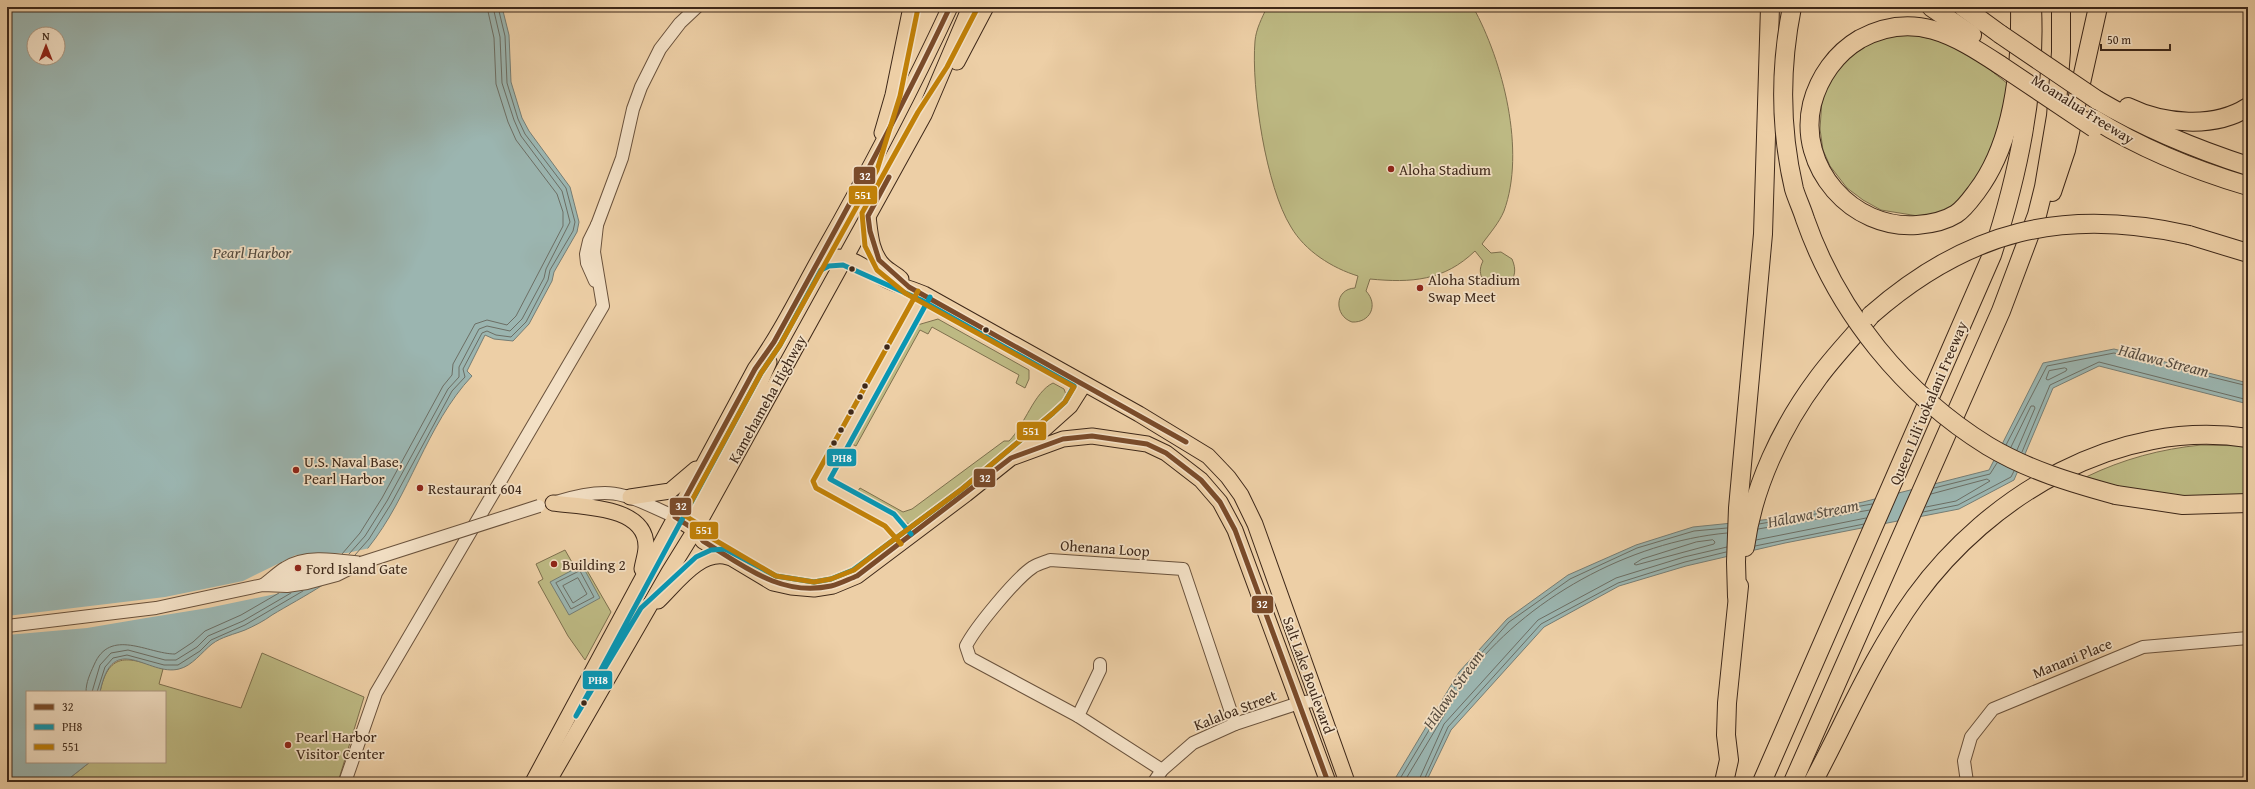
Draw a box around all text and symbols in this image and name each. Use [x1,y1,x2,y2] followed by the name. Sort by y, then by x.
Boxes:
[26,26,66,66] north arrow
[2101,26,2170,52] scale bar
[42,28,50,44] text: N
[2107,31,2131,48] text: 50 m
[2028,69,2139,149] street label: Moanalua Freeway
[1399,159,1492,180] place label: Aloha Stadium
[1386,164,1396,174] marker: Aloha Stadium
[853,166,876,185] line badge: 32
[859,168,871,184] text: 32
[848,185,878,205] line badge: 551
[854,187,872,203] text: 551
[212,240,292,264] water label: Pearl Harbor
[847,264,857,274] unlabelled marker
[1428,269,1521,307] place label: Aloha Stadium Swap Meet
[1415,283,1425,293] marker: Aloha Stadium Swap Meet
[1884,317,1972,488] street label: Queen Liliʻuokalani Freeway
[981,325,991,335] unlabelled marker
[723,331,811,467] street label: Kamehameha Highway
[2115,337,2212,383] water label: Hālawa Stream
[882,342,892,352] unlabelled marker
[860,381,870,391] unlabelled marker
[855,392,865,402] unlabelled marker
[846,407,856,417] unlabelled marker
[1016,421,1047,441] line badge: 551
[1022,423,1040,439] text: 551
[836,425,846,435] unlabelled marker
[829,438,839,448] unlabelled marker
[826,448,857,467] line badge: PH8
[832,450,852,466] text: PH8
[304,451,403,489] place label: U.S. Naval Base, Pearl Harbor
[291,465,301,475] marker: U.S. Naval Base, Pearl Harbor
[973,468,996,488] line badge: 32
[979,470,991,486] text: 32
[428,478,522,499] place label: Restaurant 604
[415,483,425,493] marker: Restaurant 604
[1764,492,1861,534] water label: Hālawa Stream
[669,497,692,516] line badge: 32
[675,498,687,514] text: 32
[689,521,719,540] line badge: 551
[695,522,713,538] text: 551
[1060,534,1150,562] street label: Ohenana Loop
[562,554,626,575] place label: Building 2
[306,558,408,579] place label: Ford Island Gate
[549,559,559,569] marker: Building 2
[293,563,303,573] marker: Ford Island Gate
[1251,595,1274,614] line badge: 32
[1256,596,1268,612] text: 32
[1278,614,1340,736] street label: Salt Lake Boulevard
[2029,633,2115,683] street label: Manani Place
[1416,644,1490,735] water label: Hālawa Stream
[582,670,613,690] line badge: PH8
[588,672,608,688] text: PH8
[1190,684,1280,735] street label: Kalaloa Street
[26,691,166,763] legend
[62,698,74,715] text: 32
[579,698,589,708] unlabelled marker
[62,718,82,735] text: PH8
[296,726,385,764] place label: Pearl Harbor Visitor Center
[62,738,80,755] text: 551
[283,740,293,750] marker: Pearl Harbor Visitor Center

